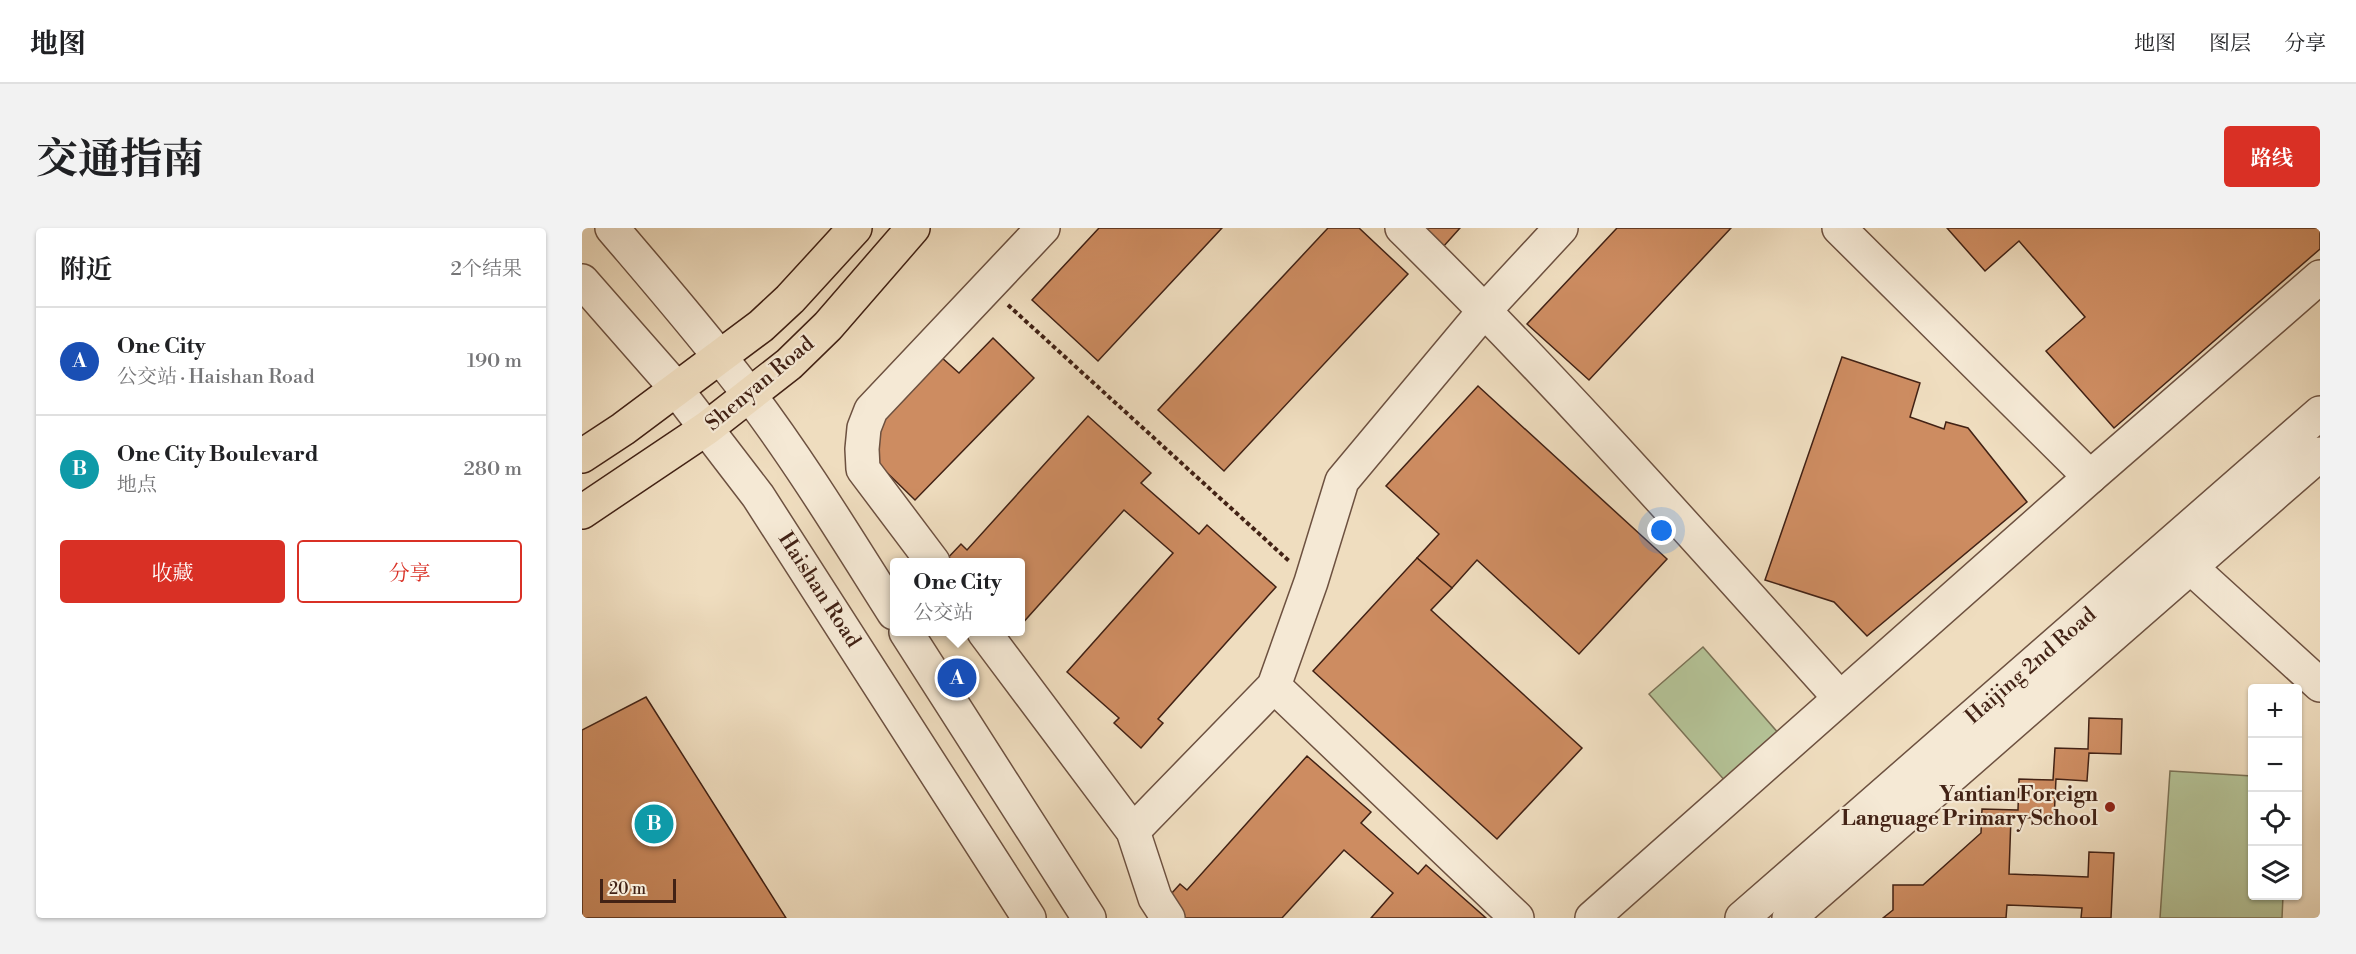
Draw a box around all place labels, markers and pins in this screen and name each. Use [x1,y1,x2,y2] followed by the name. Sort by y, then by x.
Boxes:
[938,656,976,700] pin: A
[1841,782,2098,832] place label: Yantian Foreign Language Primary School
[2103,800,2117,814] marker: Yantian Foreign Language Primary School
[634,802,674,846] pin: B

